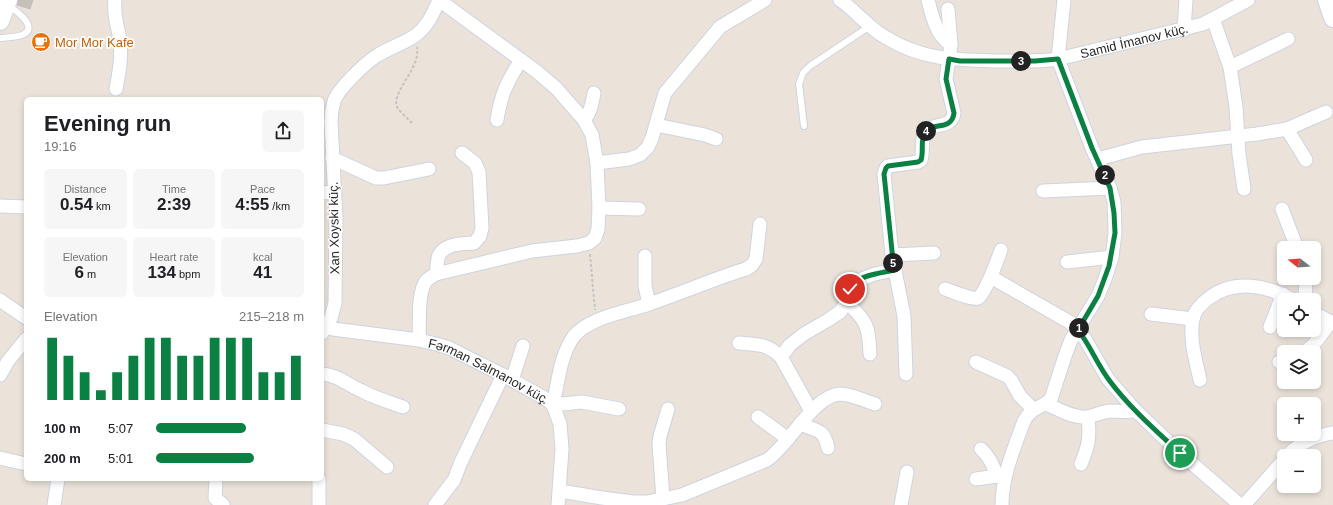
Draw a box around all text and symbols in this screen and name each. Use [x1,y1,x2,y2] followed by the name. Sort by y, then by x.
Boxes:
[1079,20,1190,61] street label: Samid İmanov küç.
[30,31,52,53] cafe icon: Mor Mor Kafe
[55,35,134,50] place label: Mor Mor Kafe
[1011,51,1031,71] pin: 3
[1018,55,1024,67] text: 3
[262,110,304,152] button: share
[44,111,171,136] text: Evening run
[916,121,936,141] pin: 4
[923,125,929,137] text: 4
[44,139,77,154] text: 19:16
[1095,165,1115,185] pin: 2
[1102,169,1108,181] text: 2
[326,182,342,274] street label: Xan Xoyski küç.
[64,183,107,195] text: Distance
[162,183,186,195] text: Time
[250,183,275,195] text: Pace
[60,195,93,214] text: 0.54
[157,195,191,214] text: 2:39
[235,195,269,214] text: 4:55
[93,200,111,212] text: km
[269,200,290,212] text: /km
[1277,241,1321,285] north arrow
[1277,241,1321,493] map controls
[63,251,108,263] text: Elevation
[150,251,198,263] text: Heart rate
[253,251,272,263] text: kcal
[883,253,903,273] pin: 5
[890,257,896,269] text: 5
[74,263,84,282] text: 6
[148,263,176,282] text: 134
[253,263,272,282] text: 41
[84,268,96,280] text: m
[176,268,200,280] text: bpm
[833,272,867,306] pin
[839,278,861,300] icon: check
[1277,293,1321,337] button: locate
[44,309,97,324] text: Elevation
[239,309,304,324] text: 215–218 m
[1069,318,1089,338] pin: 1
[1076,322,1082,334] text: 1
[427,335,553,407] street label: Fərman Salmanov küç.
[1277,345,1321,389] button: layers
[1277,397,1321,441] button: +
[44,421,81,436] text: 100 m
[108,421,133,436] text: 5:07
[1163,436,1197,470] pin
[1169,442,1191,464] icon: arrive
[1277,449,1321,493] button: −
[44,451,81,466] text: 200 m
[108,451,133,466] text: 5:01

